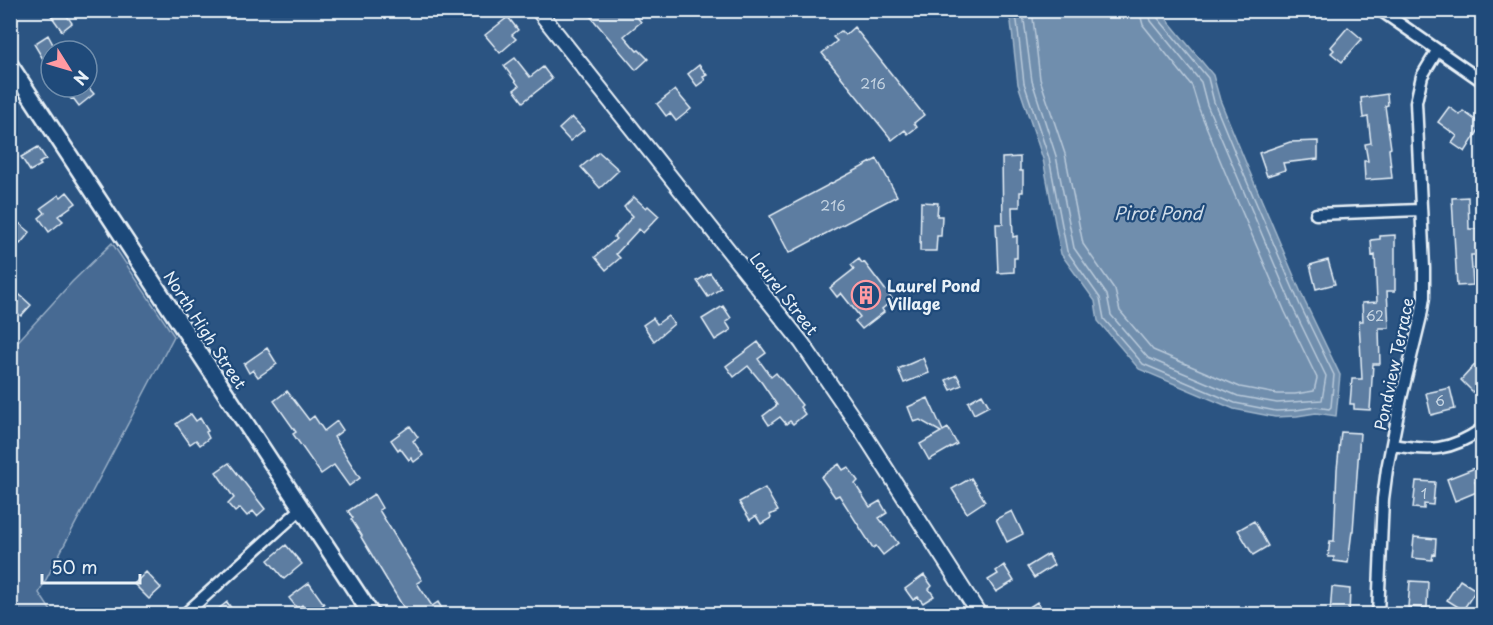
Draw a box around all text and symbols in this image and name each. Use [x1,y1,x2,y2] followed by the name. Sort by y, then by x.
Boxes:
[39,39,99,99] north arrow
[68,66,95,91] text: N
[860,73,886,94] house number: 216
[820,195,846,216] house number: 216
[1114,199,1205,226] water label: Pirot Pond
[745,247,825,340] street label: Laurel Street
[159,266,253,394] street label: North High Street
[887,273,980,315] place label: Laurel Pond Village
[850,279,882,311] building icon: Laurel Pond Village
[1367,295,1419,432] street label: Pondview Terrace
[1366,305,1384,326] house number: 62
[1435,390,1445,411] house number: 6
[1421,483,1427,504] house number: 1
[42,547,140,585] scale bar
[51,553,98,580] text: 50 m

